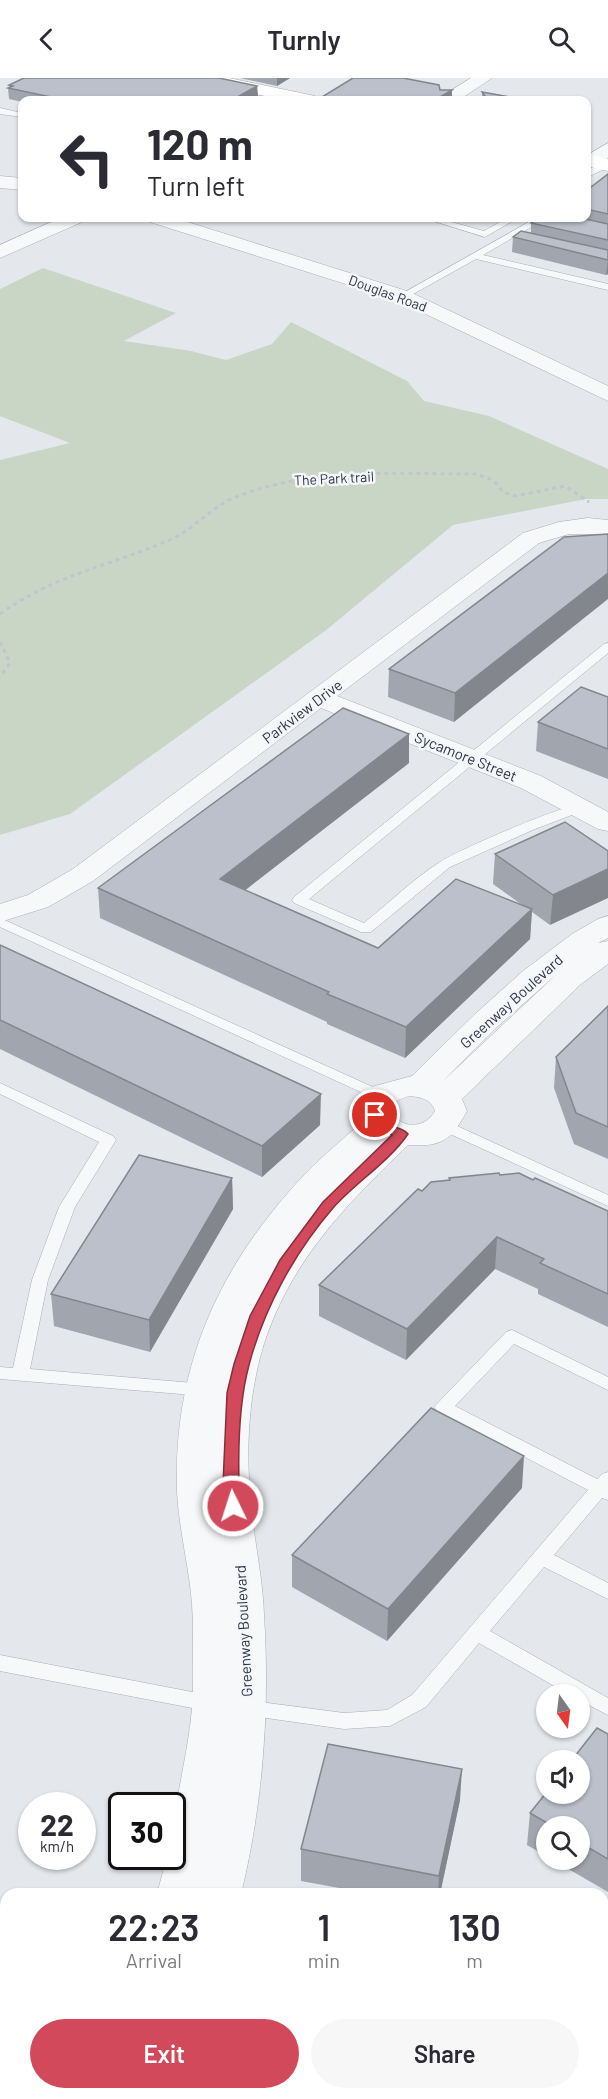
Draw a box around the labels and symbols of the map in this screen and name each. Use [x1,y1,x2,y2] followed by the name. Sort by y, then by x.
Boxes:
[346,271,430,315] street label: Douglas Road
[294,467,374,489] street label: The Park trail
[258,675,346,747] street label: Parkview Drive
[412,727,520,785] street label: Sycamore Street
[456,950,566,1052] street label: Greenway Boulevard
[349,1089,400,1140] pin
[201,1474,265,1538] position arrow
[231,1565,255,1697] street label: Greenway Boulevard
[536,1684,590,1738] north arrow
[108,1792,186,1870] speed limit sign: 30

